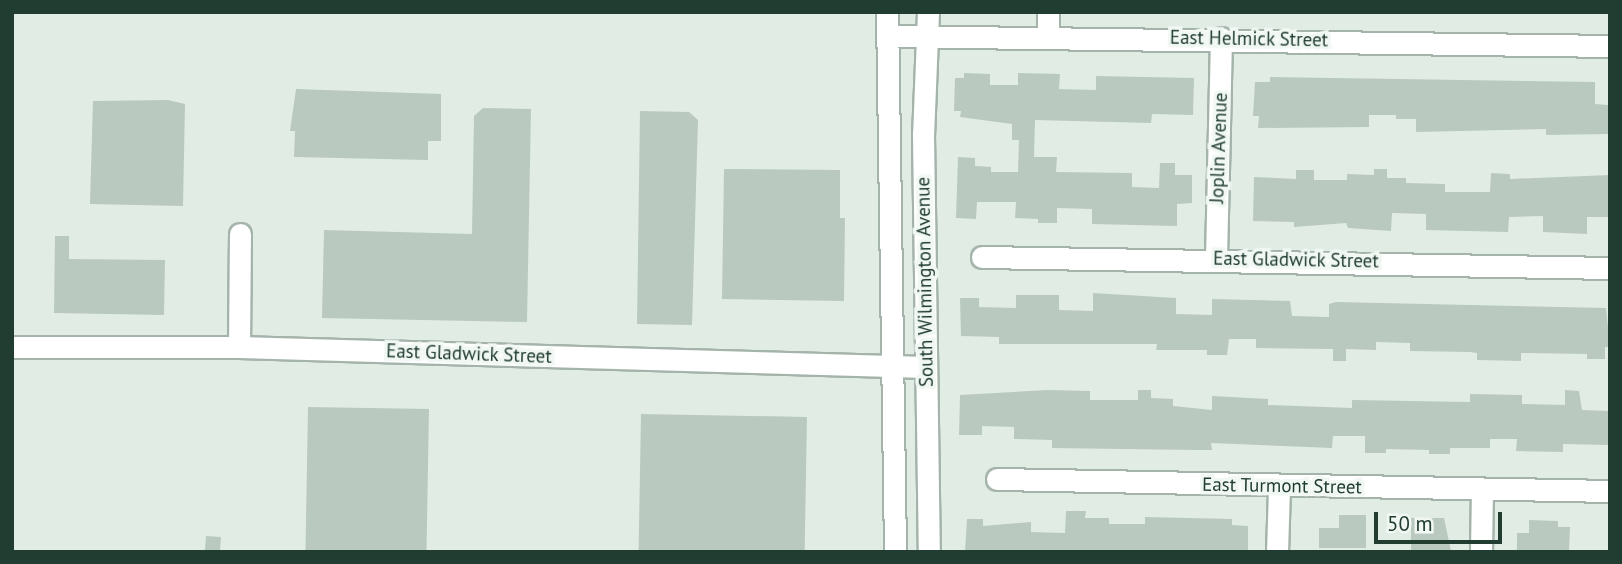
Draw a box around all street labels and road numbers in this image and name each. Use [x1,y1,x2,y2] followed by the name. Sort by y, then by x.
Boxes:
[1169,26,1329,52] street label: East Helmick Street
[1206,92,1232,204] street label: Joplin Avenue
[912,176,938,388] street label: South Wilmington Avenue
[1213,247,1379,273] street label: East Gladwick Street
[386,340,552,368] street label: East Gladwick Street
[1202,473,1362,499] street label: East Turmont Street

